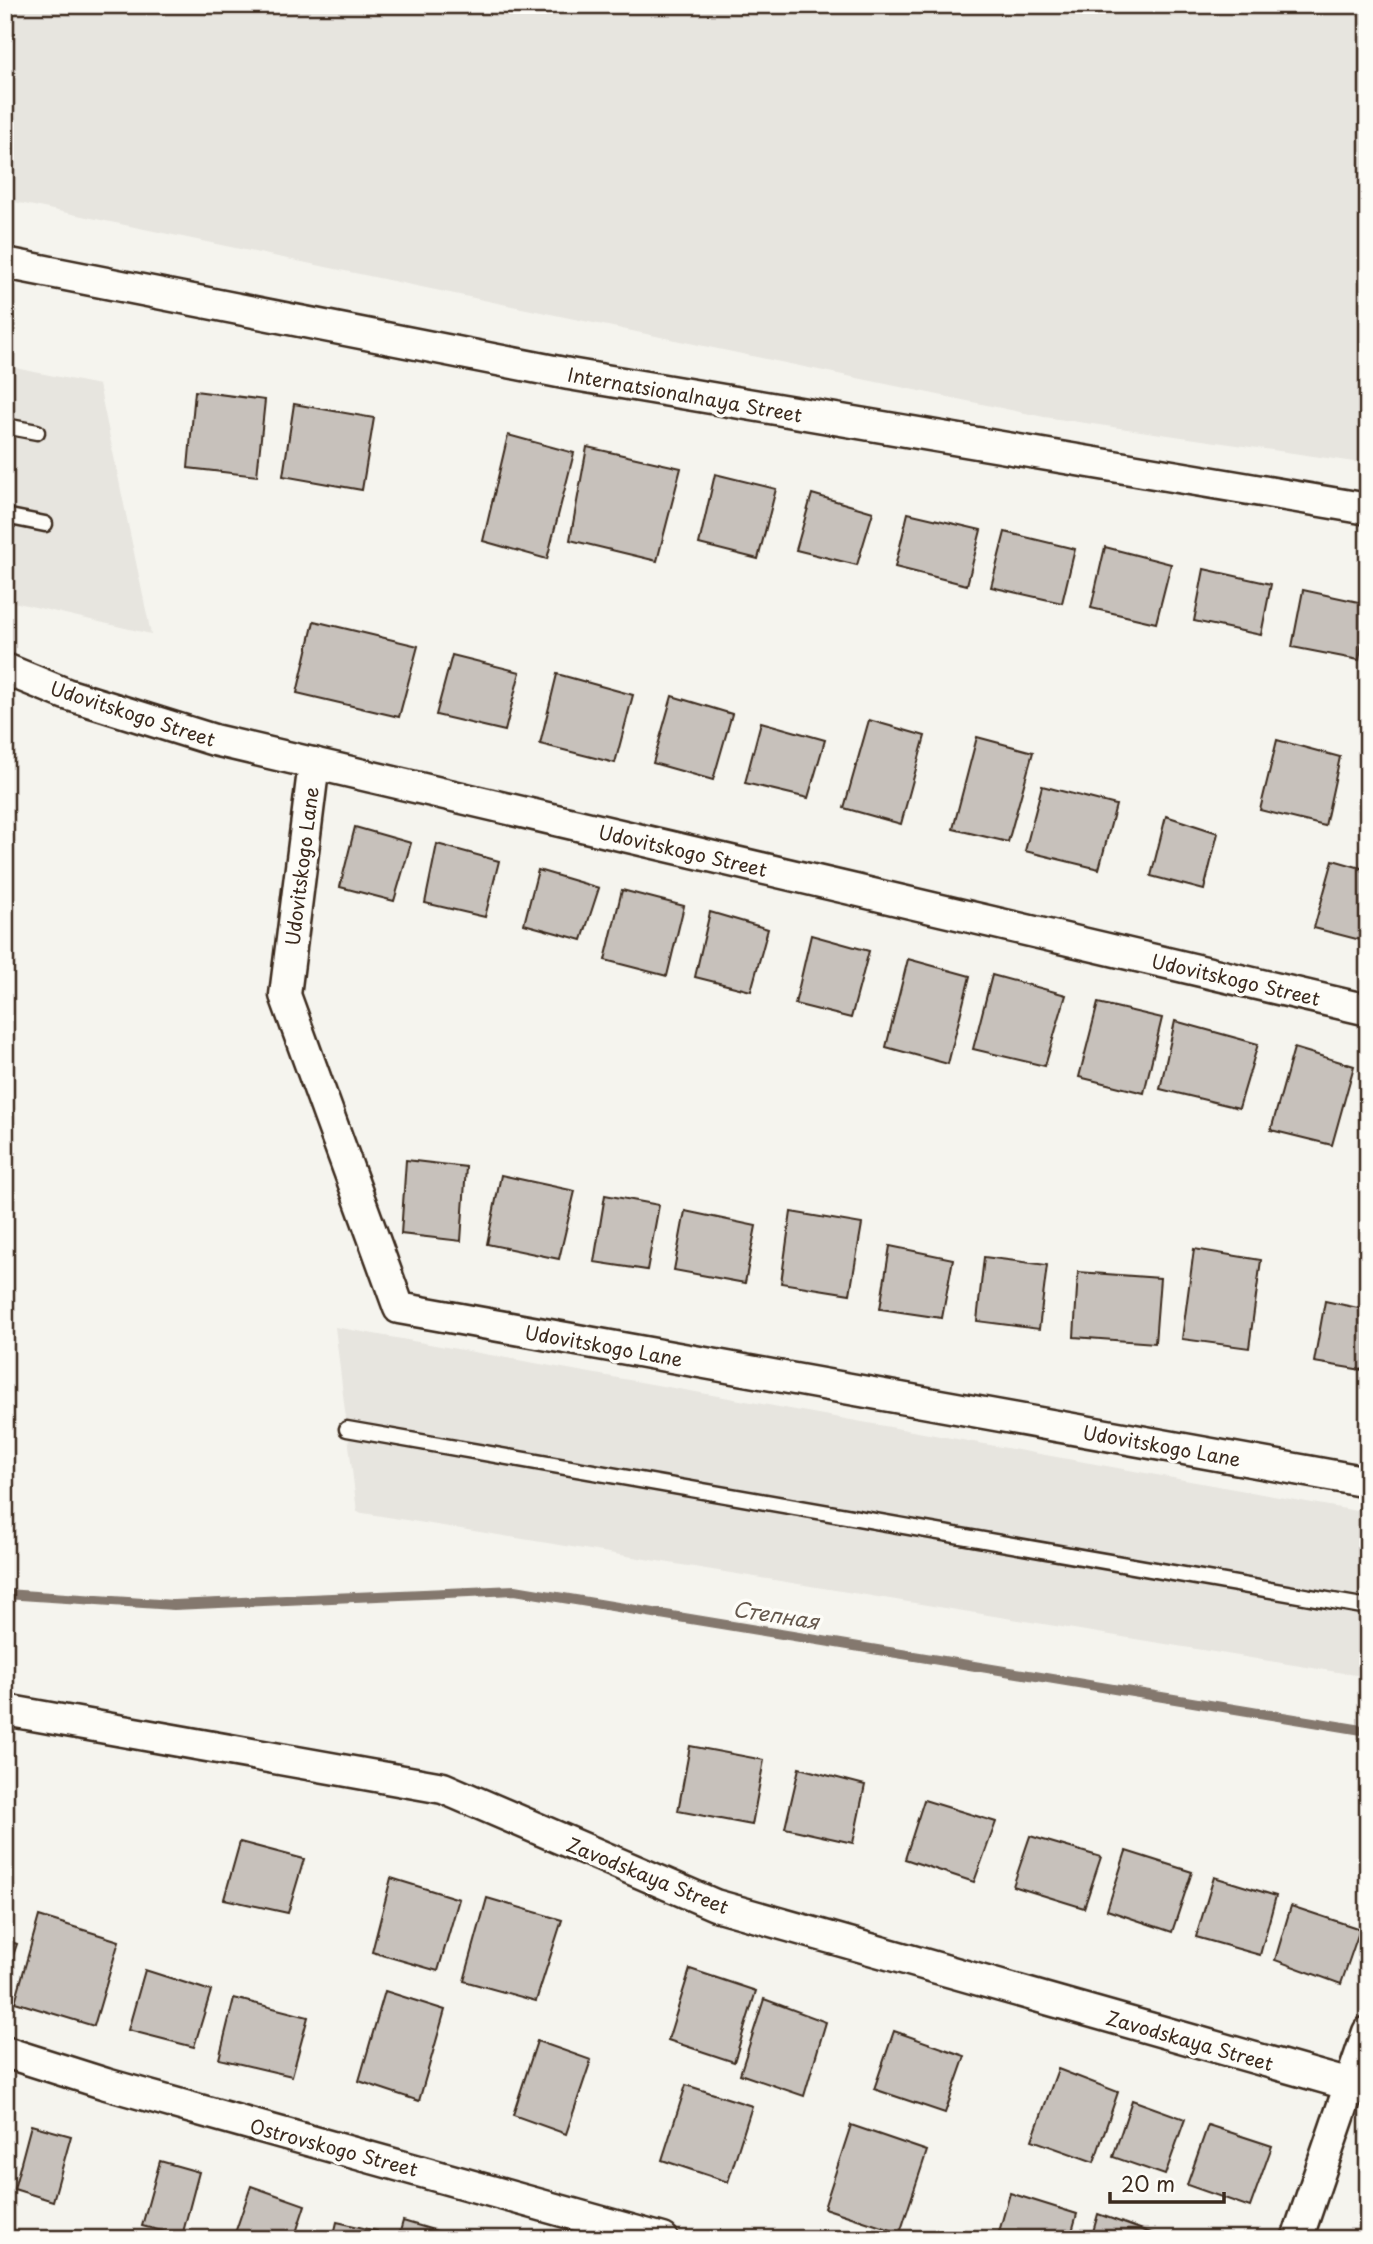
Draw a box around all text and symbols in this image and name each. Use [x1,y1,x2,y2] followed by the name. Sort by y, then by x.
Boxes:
[565,360,805,428] street label: Internatsionalnaya Street
[47,673,219,753] street label: Udovitskogo Street
[277,785,325,947] street label: Udovitskogo Lane
[596,817,770,883] street label: Udovitskogo Street
[1149,946,1323,1012] street label: Udovitskogo Street
[523,1317,685,1373] street label: Udovitskogo Lane
[1081,1417,1243,1473] street label: Udovitskogo Lane
[731,1591,823,1637] water label: Степная
[563,1830,733,1920] street label: Zavodskaya Street
[1103,2003,1277,2077] street label: Zavodskaya Street
[247,2111,421,2183] street label: Ostrovskogo Street
[1110,2160,1224,2204] scale bar
[1121,2167,1175,2199] text: 20 m

